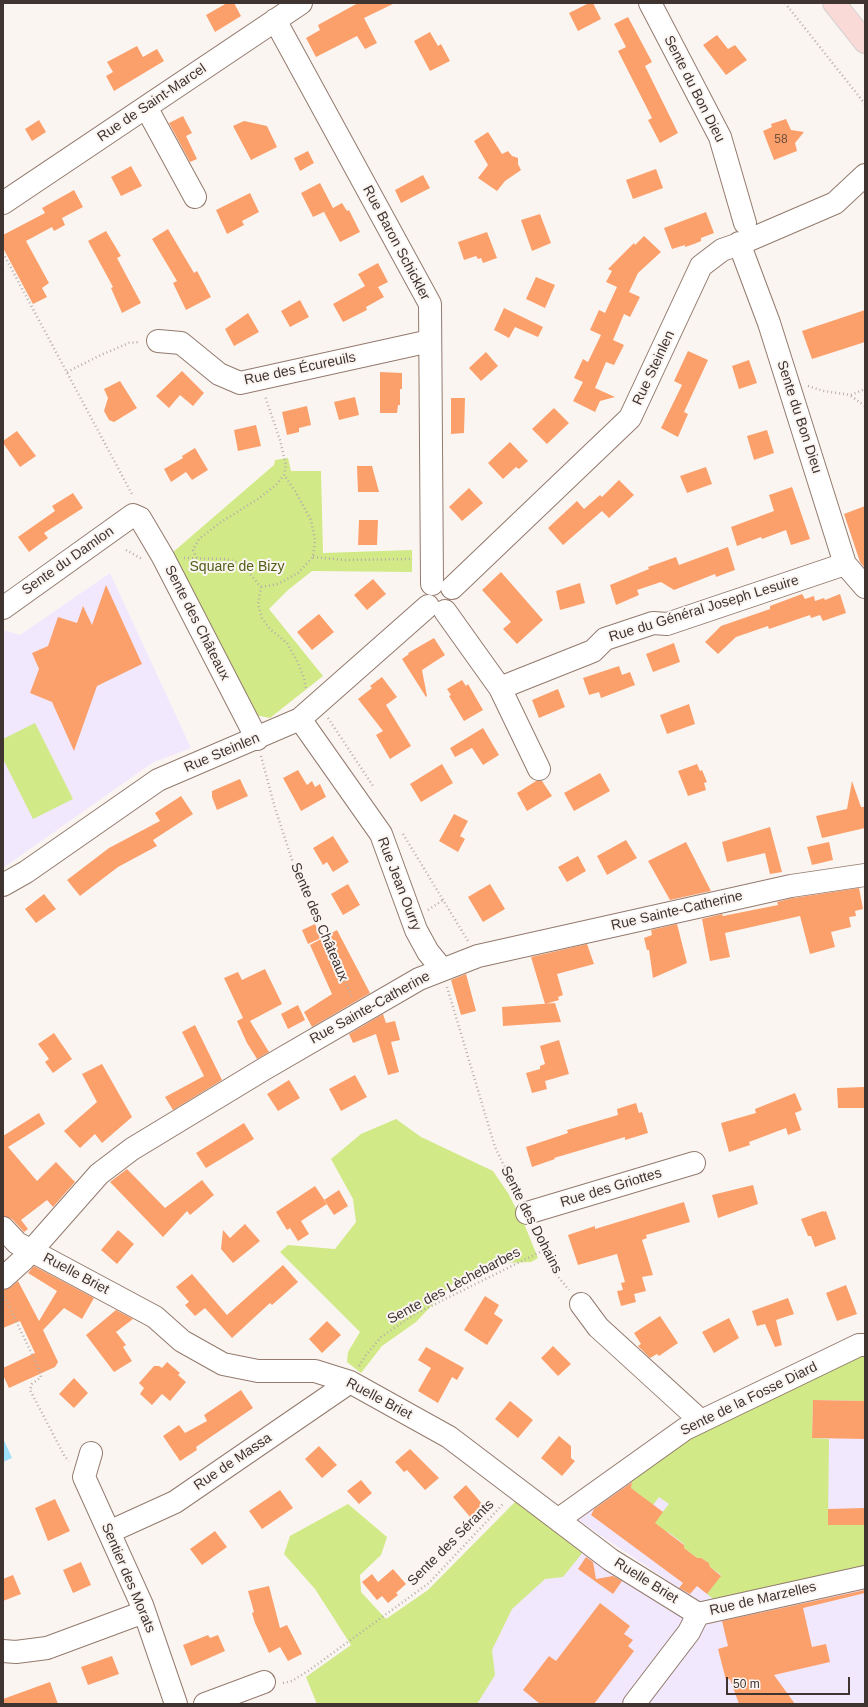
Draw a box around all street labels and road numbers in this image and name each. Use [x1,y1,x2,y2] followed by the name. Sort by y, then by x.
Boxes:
[660,33,728,145] street label: Sente du Bon Dieu
[94,60,210,146] street label: Rue de Saint-Marcel
[359,183,433,303] street label: Rue Baron Schickler
[629,328,679,408] street label: Rue Steinlen
[243,349,357,389] street label: Rue des Écureuils
[773,359,825,475] street label: Sente du Bon Dieu
[19,523,117,599] street label: Sente du Damlon
[161,563,233,683] street label: Sente des Châteaux
[607,572,801,646] street label: Rue du Général Joseph Lesuire
[182,730,262,776] street label: Rue Steinlen
[373,835,425,933] street label: Rue Jean Ourry
[286,860,352,984] street label: Sente des Châteaux
[610,888,744,934] street label: Rue Sainte-Catherine
[307,968,433,1048] street label: Rue Sainte-Catherine
[497,1163,565,1277] street label: Sente des Dohains
[558,1165,664,1211] street label: Rue des Griottes
[385,1244,523,1328] street label: Sente des Lèchebarbes
[40,1250,112,1298] street label: Ruelle Briet
[678,1359,820,1439] street label: Sente de la Fosse Diard
[343,1375,415,1423] street label: Ruelle Briet
[191,1430,275,1494] street label: Rue de Massa
[404,1496,498,1590] street label: Sente des Sérants
[97,1521,159,1635] street label: Sentier des Morats
[611,1555,681,1607] street label: Ruelle Briet
[708,1579,818,1619] street label: Rue de Marzelles

